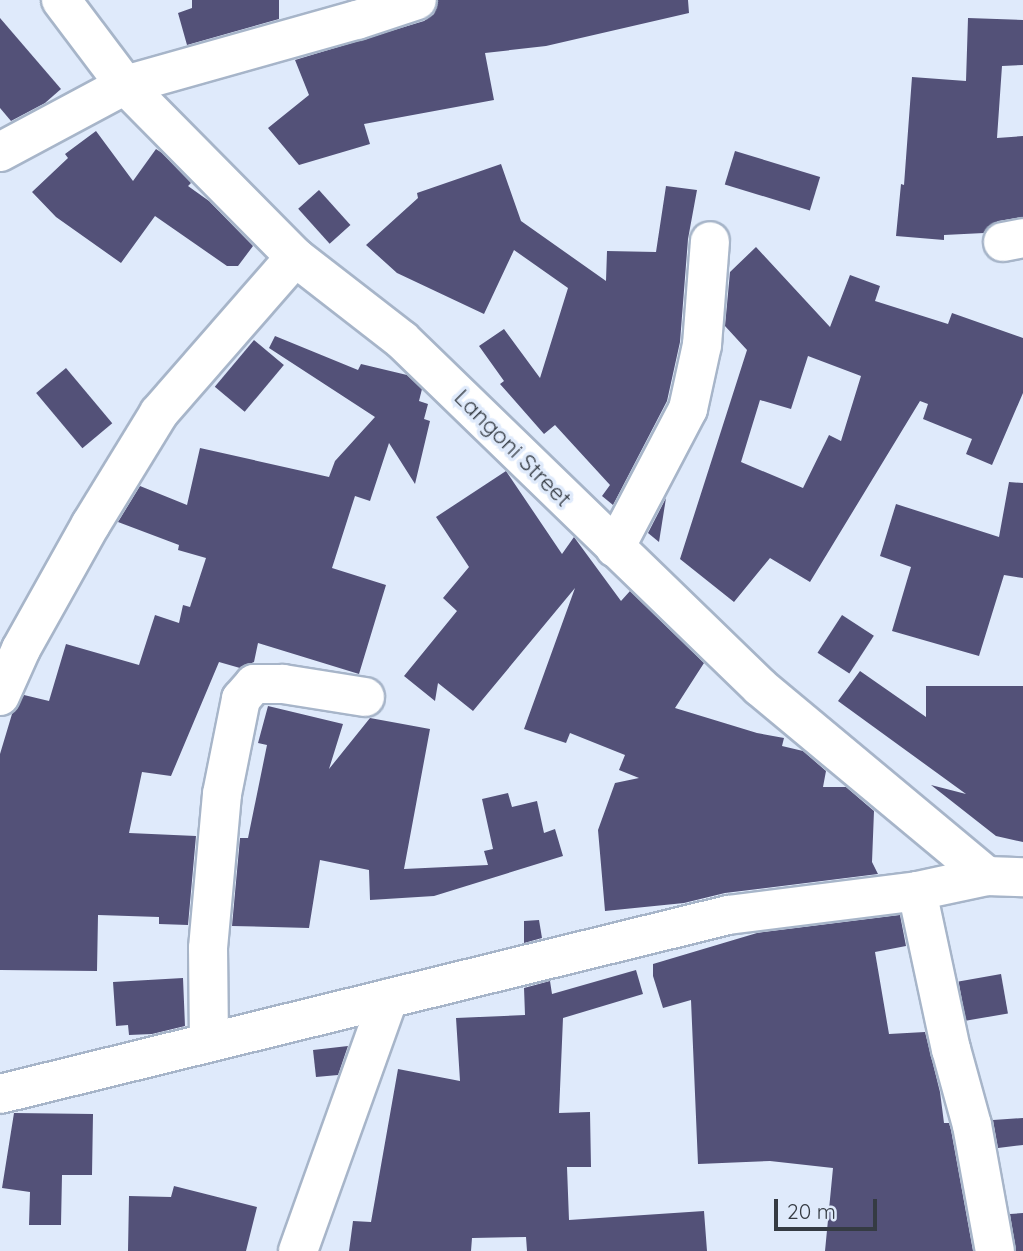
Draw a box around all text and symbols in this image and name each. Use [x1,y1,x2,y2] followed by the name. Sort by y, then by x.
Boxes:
[449,384,577,512] street label: Langoni Street
[778,1184,881,1228] scale bar
[787,1198,836,1224] text: 20 m

